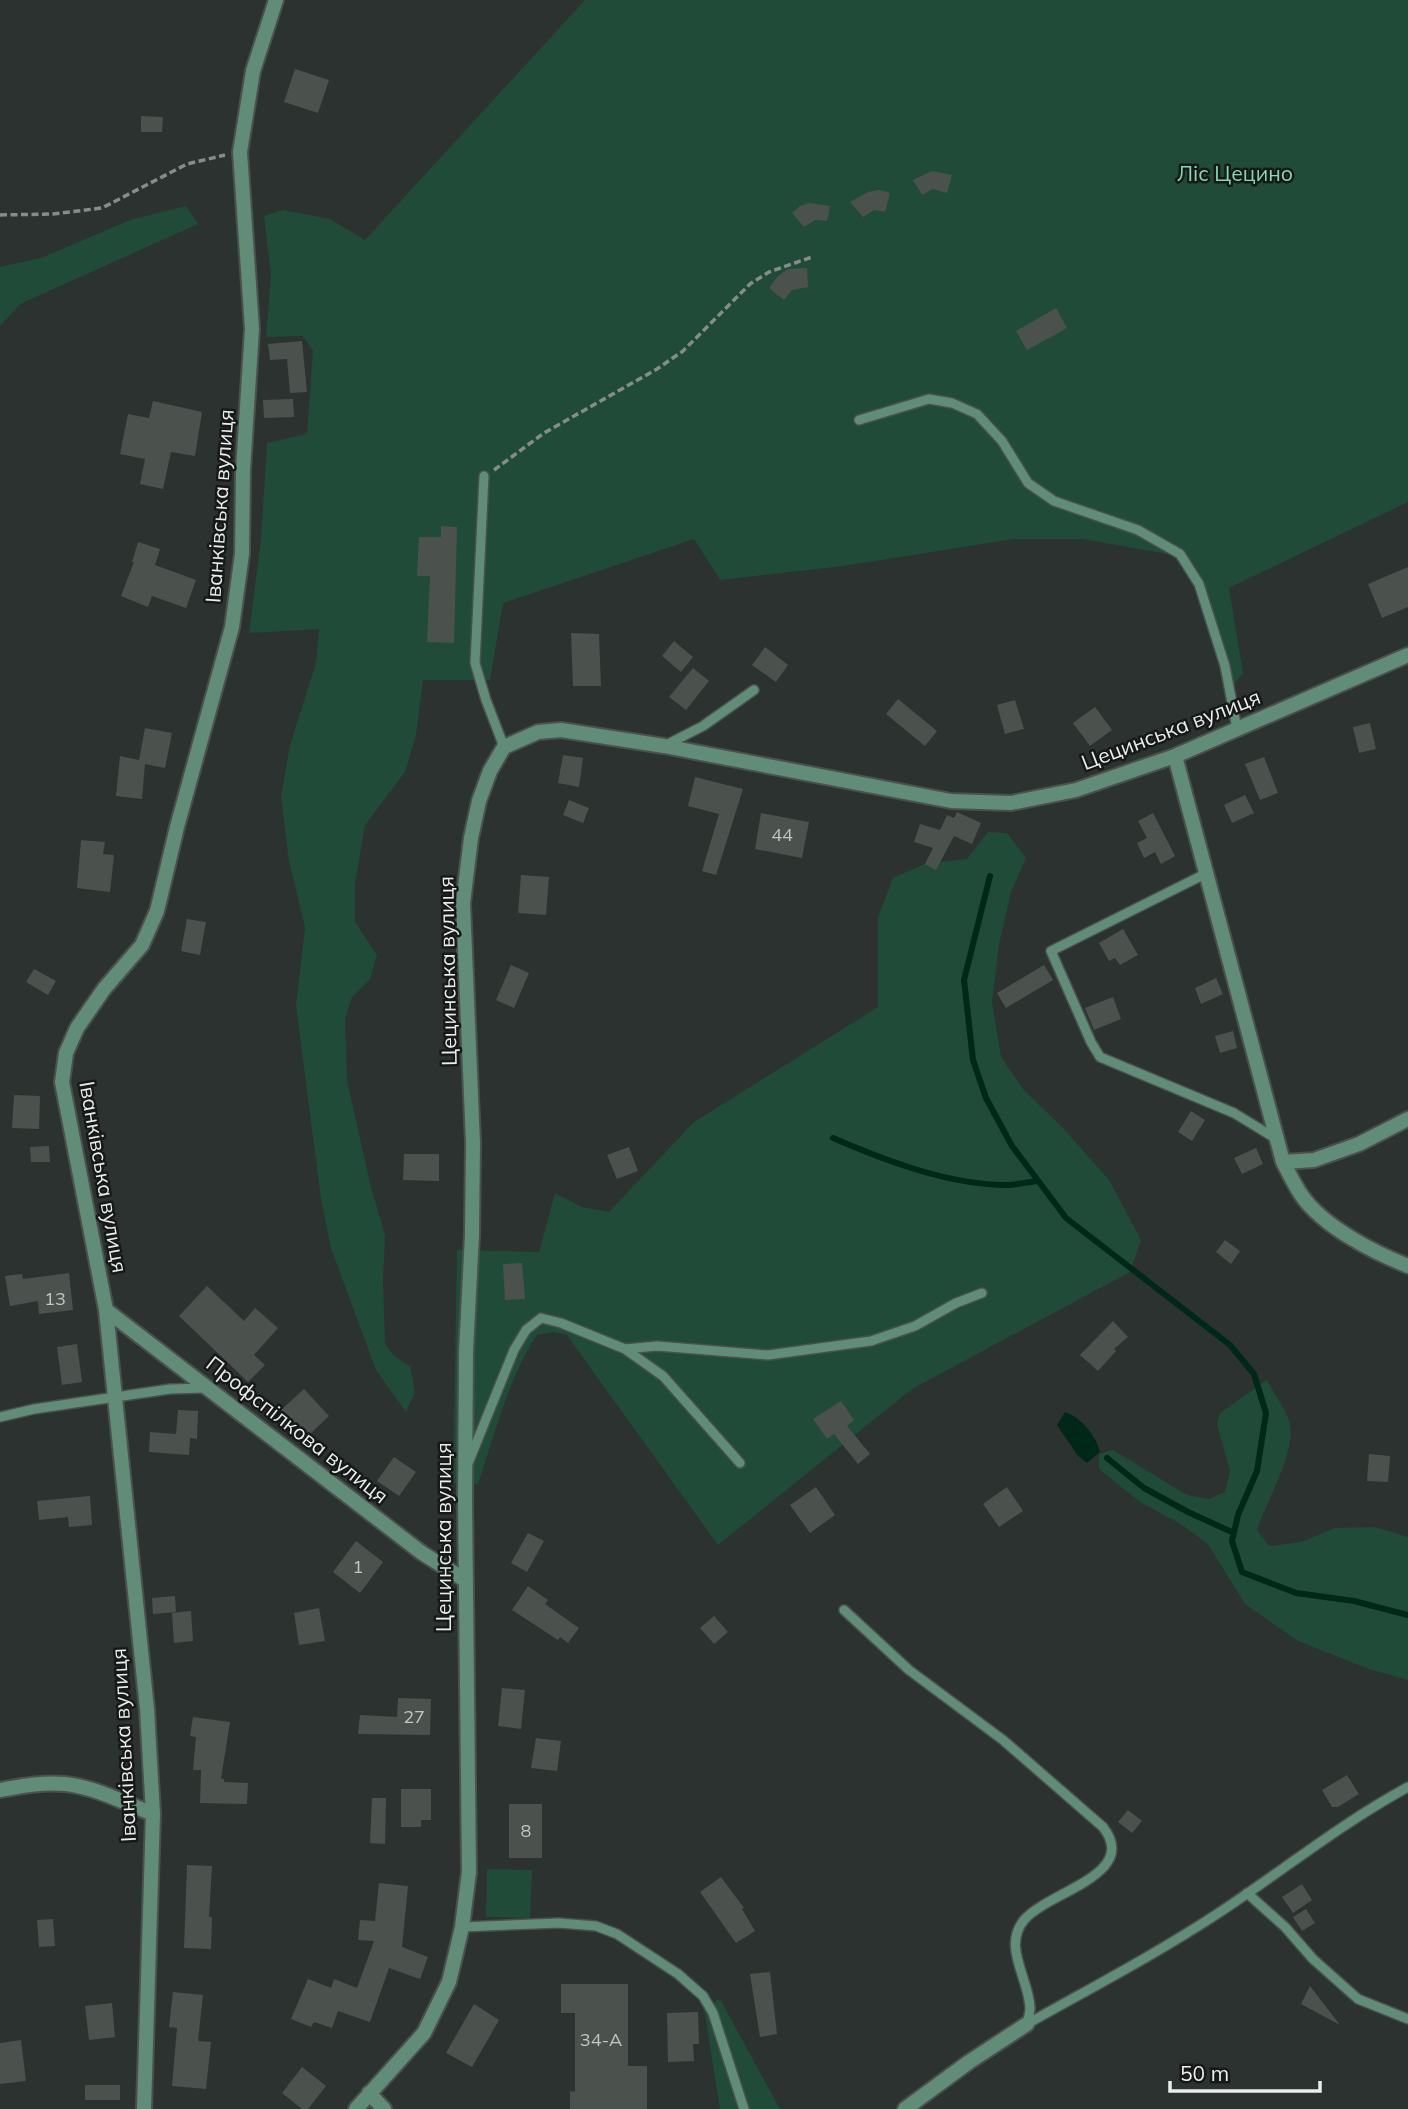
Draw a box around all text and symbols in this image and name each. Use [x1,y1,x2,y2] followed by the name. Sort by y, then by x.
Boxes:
[1177,160,1293,186] park label: Ліс Цецино
[199,408,239,604] street label: Іванківська вулиця
[1077,683,1264,775] street label: Цецинська вулиця
[771,823,793,846] house number: 44
[432,876,462,1066] street label: Цецинська вулиця
[74,1079,134,1275] street label: Іванківська вулиця
[44,1287,66,1310] house number: 13
[201,1350,394,1508] street label: Профспілкова вулиця
[430,1442,456,1632] street label: Цецинська вулиця
[353,1555,363,1578] house number: 1
[105,1647,141,1843] street label: Іванківська вулиця
[403,1705,425,1728] house number: 27
[521,1819,531,1842] house number: 8
[580,2028,622,2051] house number: 34-А
[1170,2050,1320,2094] scale bar
[1180,2060,1229,2086] text: 50 m

